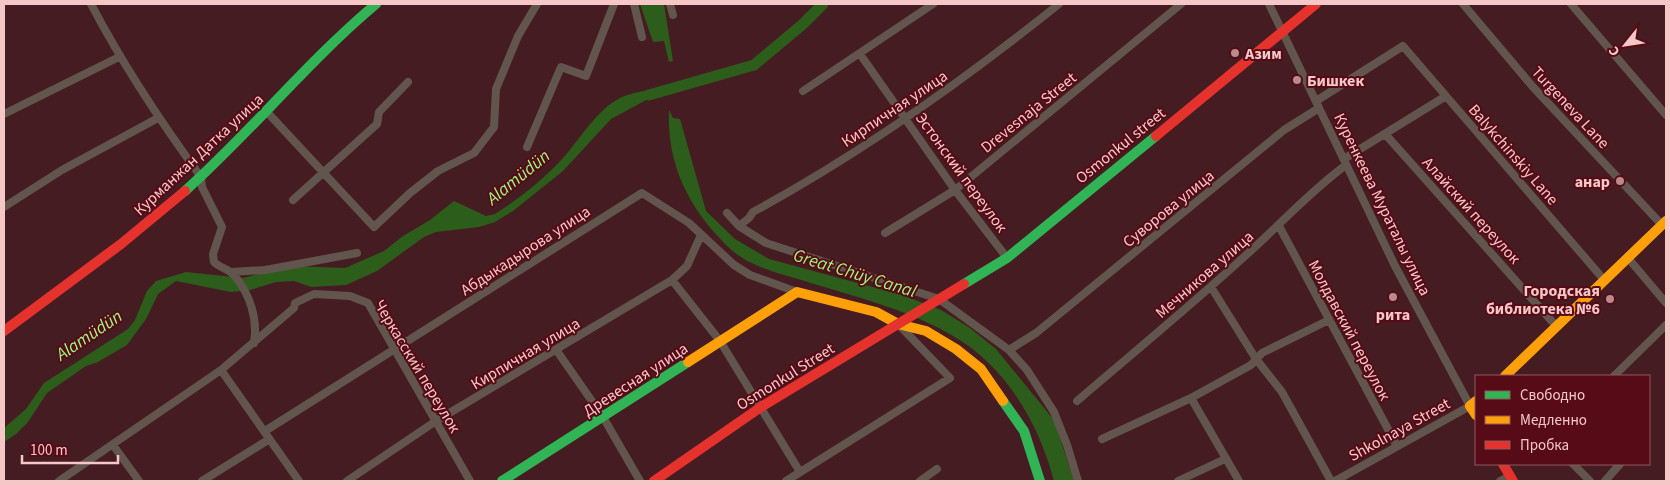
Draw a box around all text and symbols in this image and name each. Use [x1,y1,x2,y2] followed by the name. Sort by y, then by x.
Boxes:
[1600,20,1650,70] north arrow
[1604,42,1625,60] text: С
[1244,43,1282,65] place label: Азим
[1229,47,1241,59] marker: Азим
[1526,62,1614,154] street label: Turgeneva Lane
[837,65,952,153] street label: Кирпичная улица
[976,67,1082,158] street label: Drevesnaja Street
[1307,70,1364,92] place label: Бишкек
[1291,74,1303,86] marker: Бишкек
[129,89,268,221] street label: Курманжан Датка улица
[1463,99,1563,210] street label: Balykchinskiy Lane
[1071,102,1171,189] street label: Osmonkul street
[910,108,1012,237] street label: Эстонский переулок
[1328,110,1436,299] street label: Куренкеева Мураталы улица
[480,144,556,212] water label: Alamüdün
[1417,152,1525,269] street label: Алайский переулок
[1118,165,1219,253] street label: Суворова улица
[1575,171,1610,193] place label: анар
[1614,175,1626,187] marker: анар
[456,201,595,301] street label: Абдыкадырова улица
[1151,226,1258,324] street label: Мечникова улица
[790,243,920,304] water label: Great Chüy Canal
[1303,256,1396,405] street label: Молдавский переулок
[1486,280,1600,320] place label: Городская библиотека №6
[1387,291,1399,303] marker: рита
[1604,293,1616,305] marker: Городская библиотека №6
[369,296,466,437] street label: Черкасский переулок
[50,304,128,367] water label: Alamüdün
[1376,304,1410,326] place label: рита
[467,313,584,395] street label: Кирпичная улица
[579,338,692,422] street label: Древесная улица
[732,338,839,416] street label: Osmonkul Street
[1475,375,1650,465] legend
[1520,385,1585,406] text: Свободно
[1345,393,1455,467] street label: Shkolnaya Street
[1520,410,1587,431] text: Медленно
[22,432,119,464] scale bar
[1520,435,1569,456] text: Пробка
[30,440,68,461] text: 100 m

